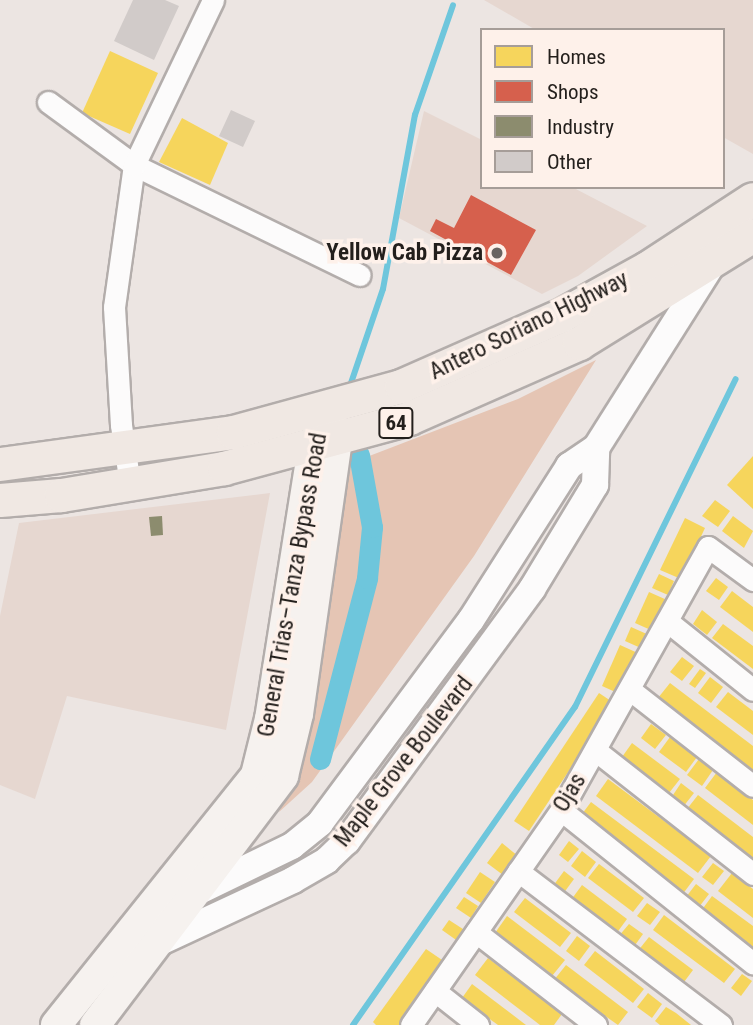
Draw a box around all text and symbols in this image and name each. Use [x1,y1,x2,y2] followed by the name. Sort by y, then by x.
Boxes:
[480,28,725,189] legend
[547,45,606,69] text: Homes
[547,80,599,104] text: Shops
[547,115,614,139] text: Industry
[547,150,592,174] text: Other
[326,239,483,267] place label: Yellow Cab Pizza
[489,245,505,261] marker: Yellow Cab Pizza
[425,266,633,386] street label: Antero Soriano Highway
[377,406,415,440] road number: 64
[253,431,333,739] street label: General Trias–Tanza Bypass Road
[329,671,479,853] street label: Maple Grove Boulevard
[548,769,592,817] street label: Ojas

